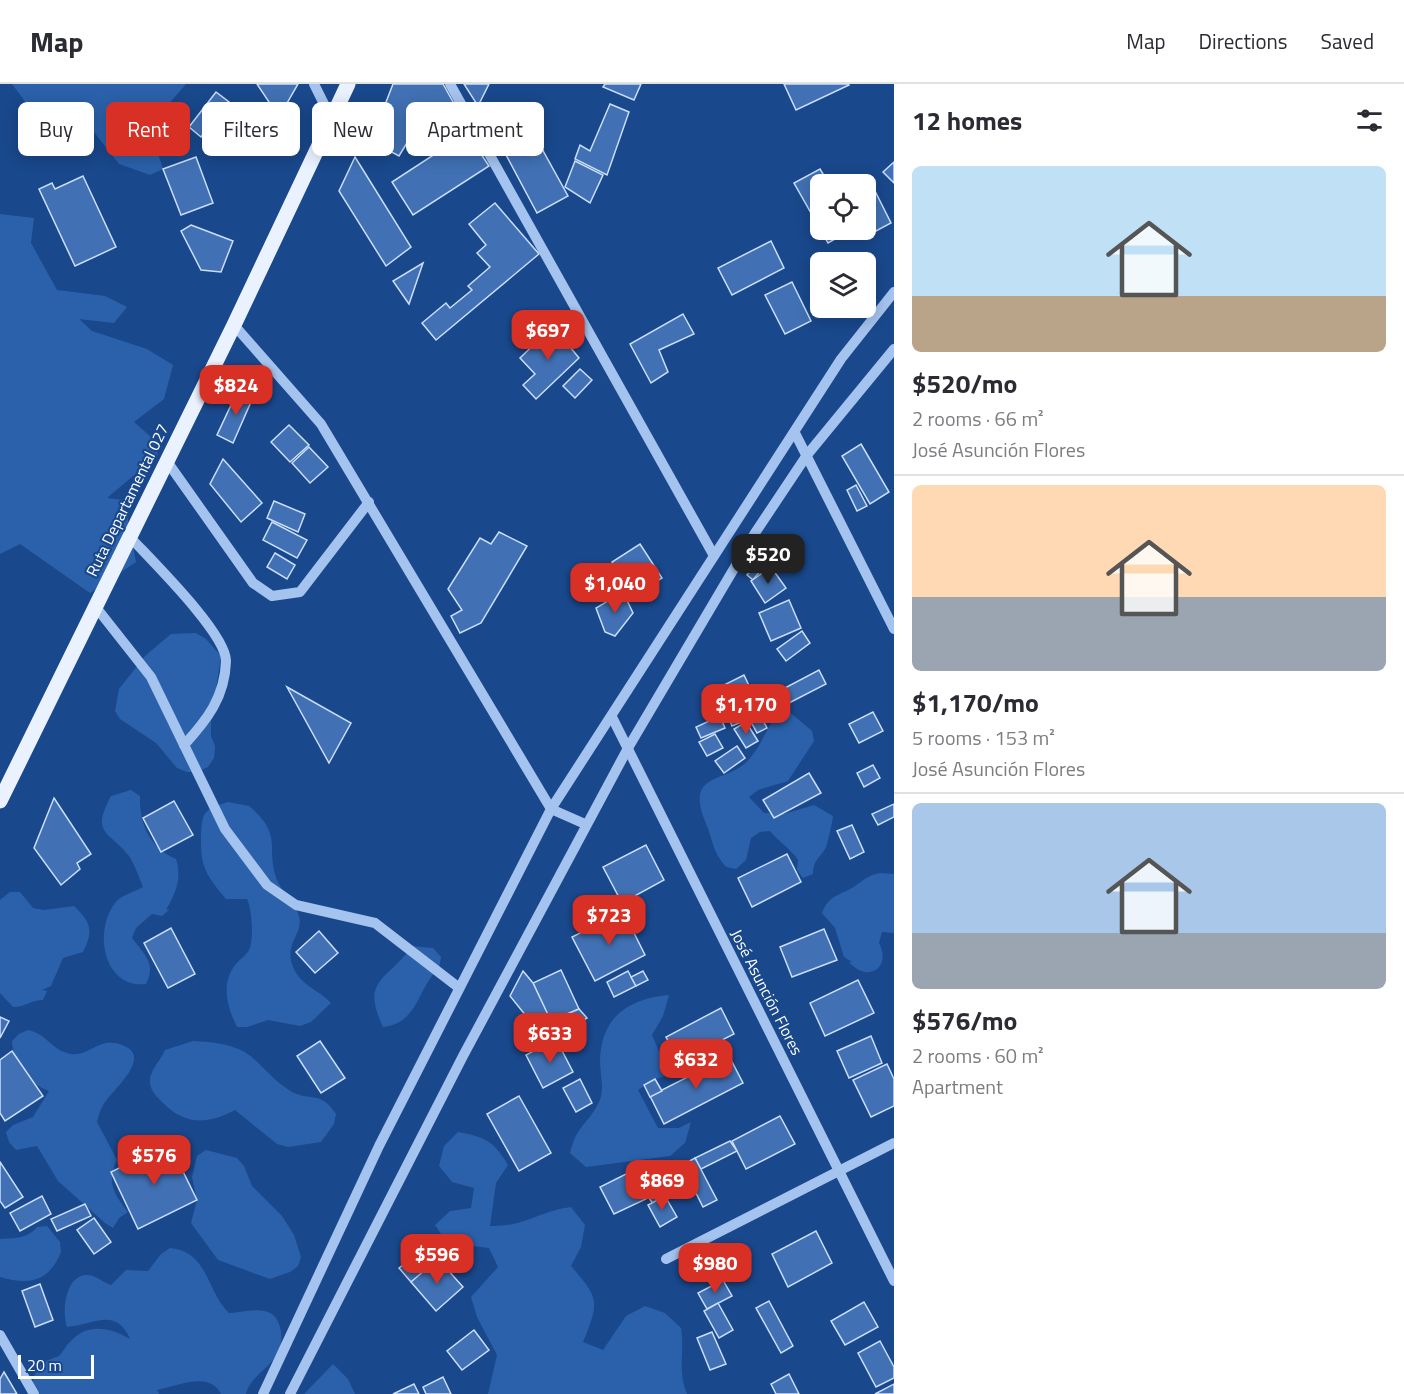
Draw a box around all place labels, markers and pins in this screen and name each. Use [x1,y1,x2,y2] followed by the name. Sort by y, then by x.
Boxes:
[512,310,584,361] pin: $697
[200,365,272,416] pin: $824
[732,534,804,585] pin: $520
[566,563,664,614] pin: $1,040
[697,684,795,735] pin: $1,170
[573,895,645,946] pin: $723
[514,1013,586,1064] pin: $633
[660,1039,732,1090] pin: $632
[118,1135,190,1186] pin: $576
[626,1160,698,1211] pin: $869
[401,1234,473,1285] pin: $596
[679,1243,751,1294] pin: $980

